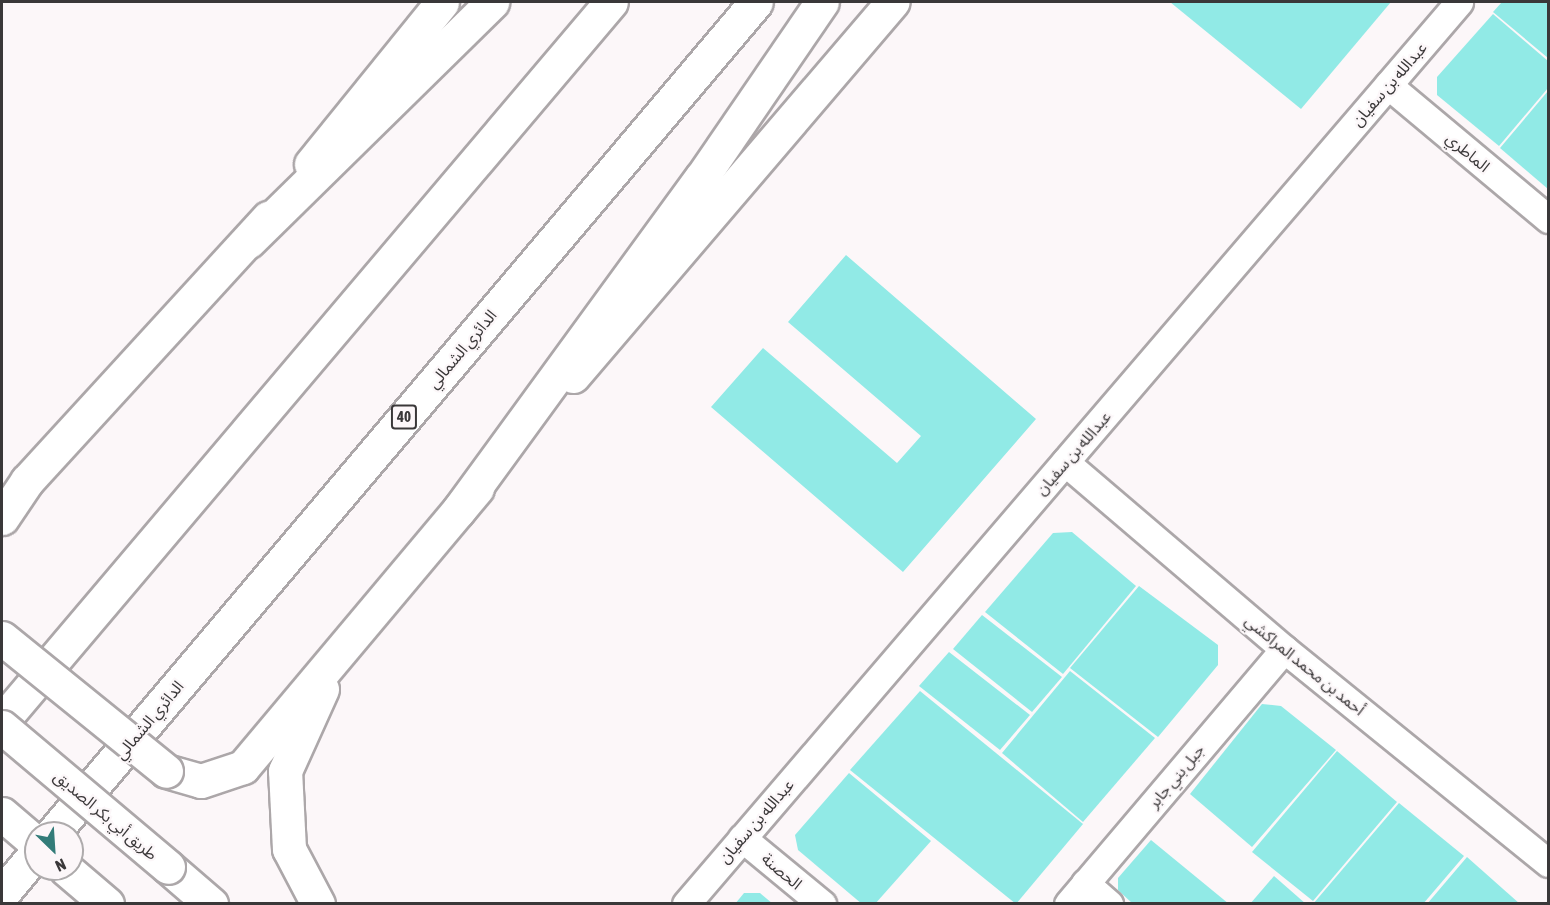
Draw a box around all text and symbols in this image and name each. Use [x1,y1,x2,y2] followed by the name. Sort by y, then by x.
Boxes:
[1347,38,1431,130] street label: عبدالله بن سفيان
[1442,128,1494,176] street label: الماطري
[424,306,500,392] street label: الدائري الشمالي
[390,405,418,429] road number: 40
[1031,407,1115,499] street label: عبدالله بن سفيان
[1241,611,1369,719] street label: أحمد بن محمد المراكشي
[111,677,187,763] street label: الدائري الشمالي
[1144,740,1208,812] street label: جبل بني جابر
[50,766,162,864] street label: طريق أبي بكر الصديق
[714,775,798,867] street label: عبدالله بن سفيان
[24,821,84,881] north arrow
[758,849,806,893] street label: الحصنة
[53,855,69,876] text: N

